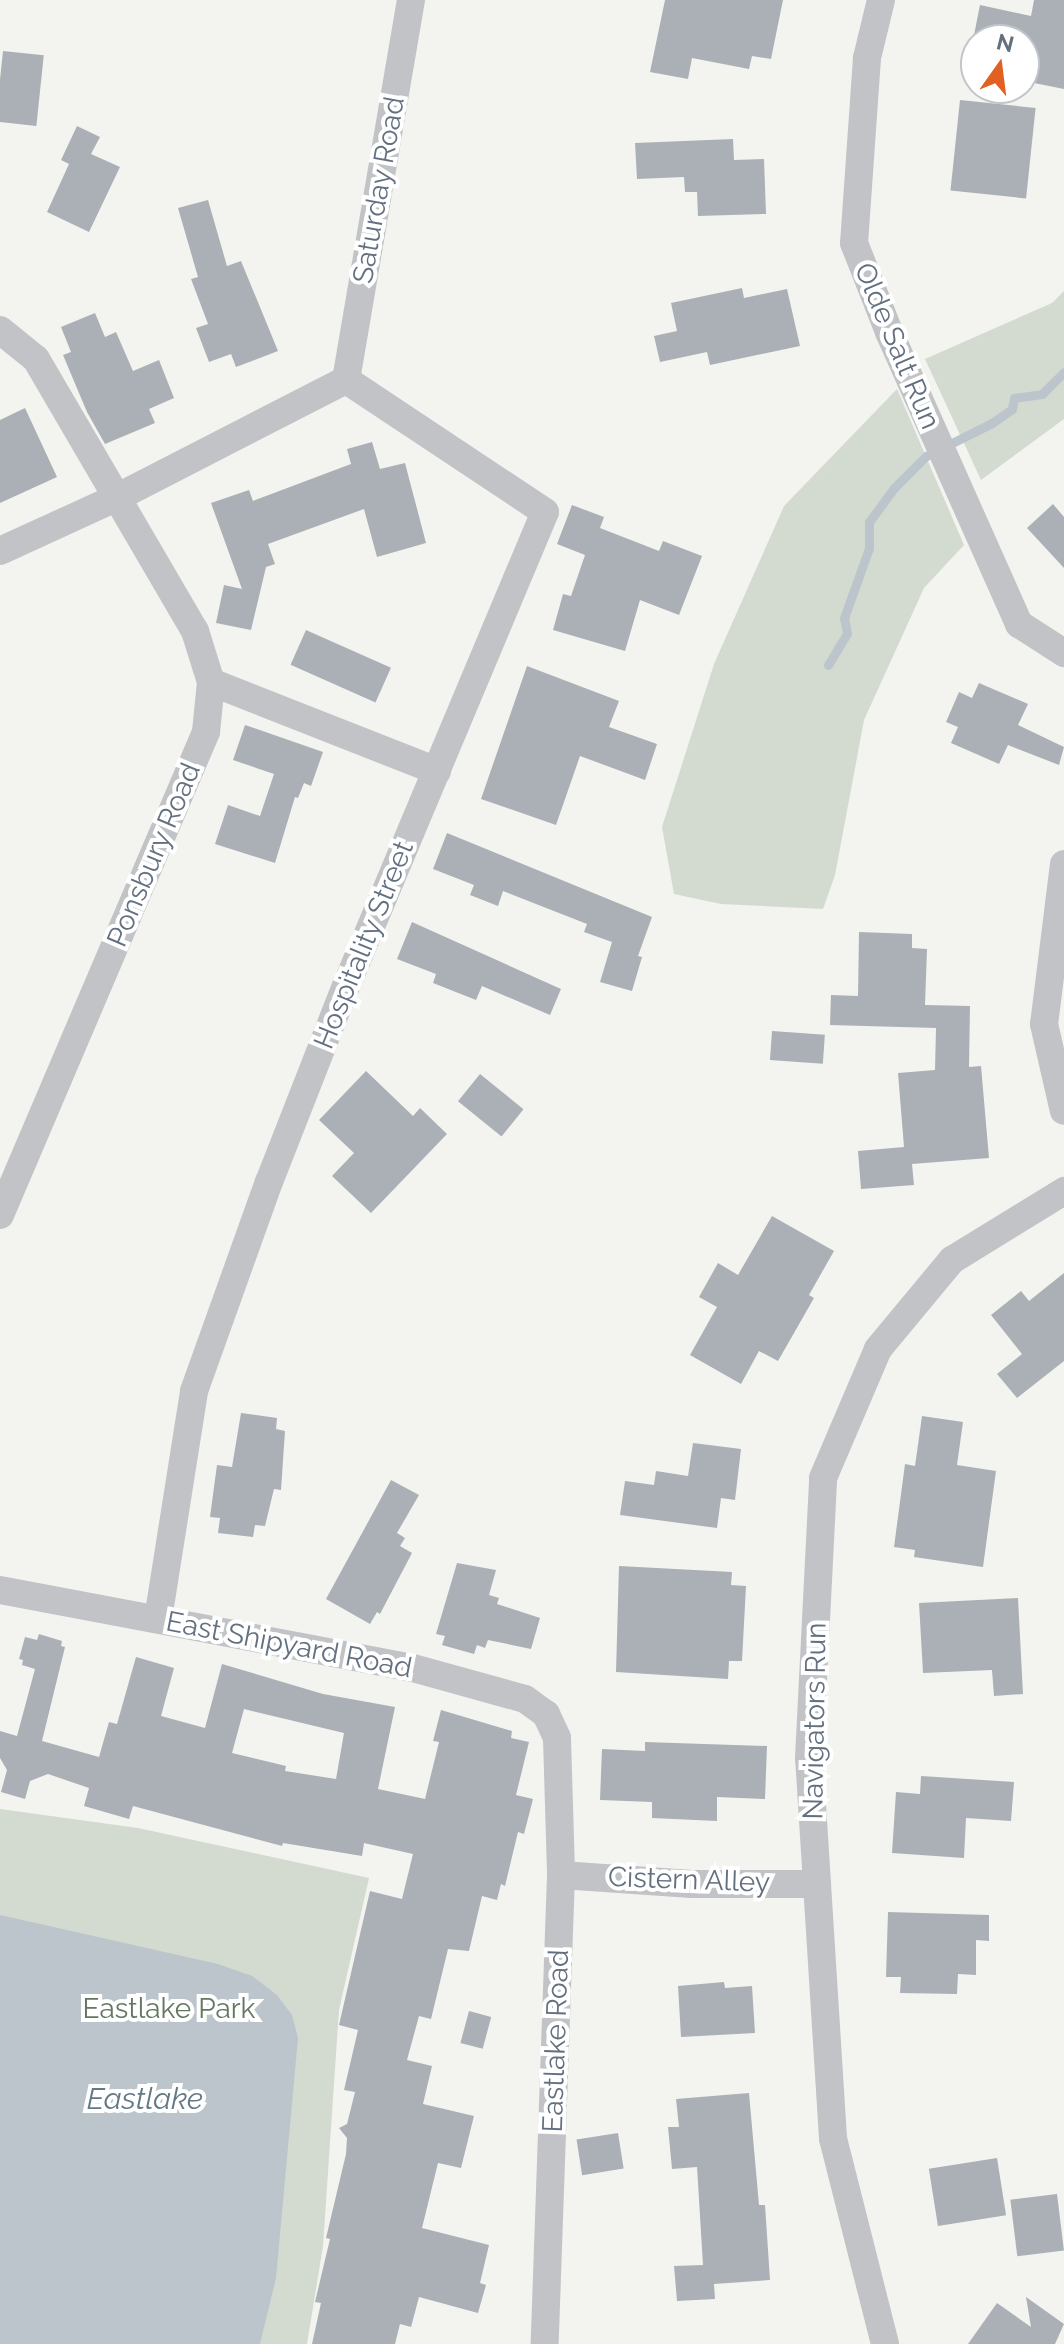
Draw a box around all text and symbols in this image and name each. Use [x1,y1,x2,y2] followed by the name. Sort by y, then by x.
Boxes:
[960,24,1040,104] north arrow
[994,28,1017,57] text: N
[346,94,412,286] street label: Saturday Road
[847,258,947,434] street label: Olde Salt Run
[100,758,208,952] street label: Ponsbury Road
[307,836,421,1054] street label: Hospitality Street
[163,1605,415,1685] street label: East Shipyard Road
[796,1622,834,1820] street label: Navigators Run
[607,1860,771,1900] street label: Cistern Alley
[536,1949,576,2133] street label: Eastlake Road
[83,1992,255,2026] park label: Eastlake Park
[87,2081,203,2117] water label: Eastlake

